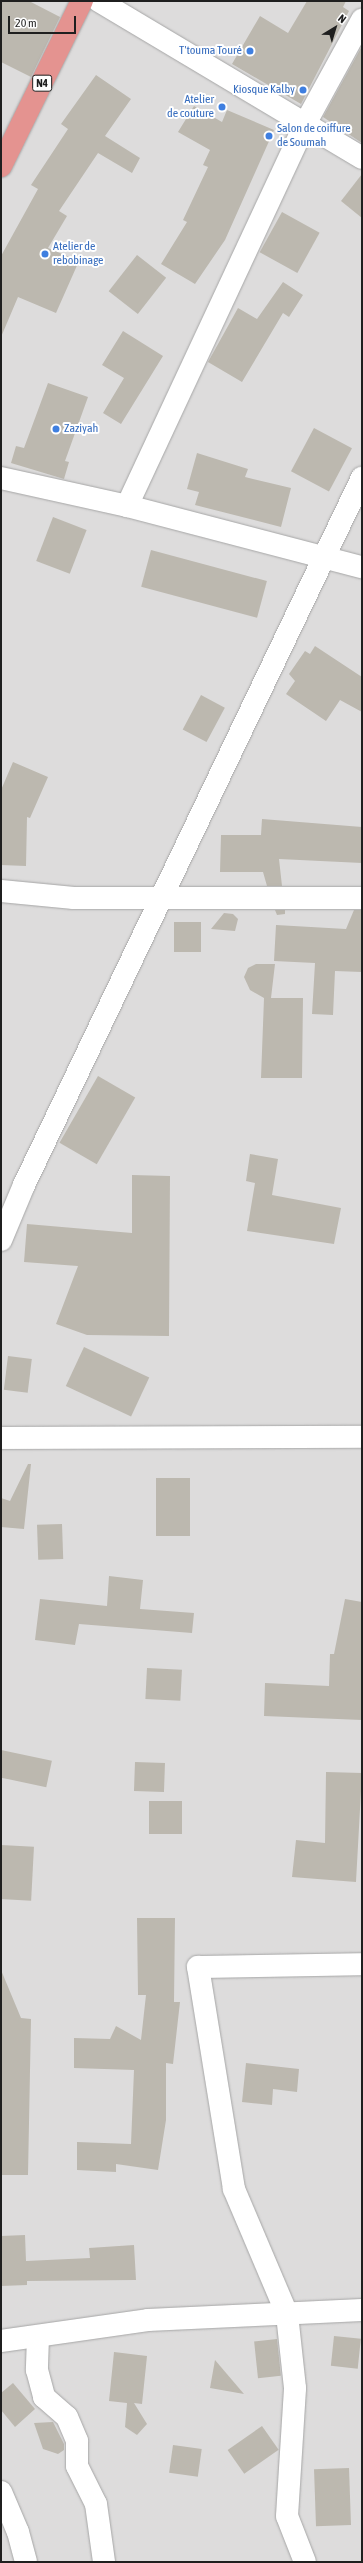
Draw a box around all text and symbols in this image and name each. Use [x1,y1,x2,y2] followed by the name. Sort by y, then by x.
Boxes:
[10,8,78,34] scale bar
[315,8,355,48] north arrow
[336,12,349,25] text: N
[15,16,37,30] text: 20 m
[179,44,242,58] place label: T'touma Touré
[245,46,255,56] marker: T'touma Touré
[32,74,52,92] road number: N4
[233,83,295,97] place label: Kiosque Kalby
[298,85,308,95] marker: Kiosque Kalby
[167,93,214,121] place label: Atelier de couture
[217,102,227,112] marker: Atelier de couture
[277,122,351,150] place label: Salon de coiffure de Soumah
[264,131,274,141] marker: Salon de coiffure de Soumah
[53,240,104,268] place label: Atelier de rebobinage
[40,249,50,259] marker: Atelier de rebobinage
[64,422,98,436] place label: Zaziyah
[51,424,61,434] marker: Zaziyah

